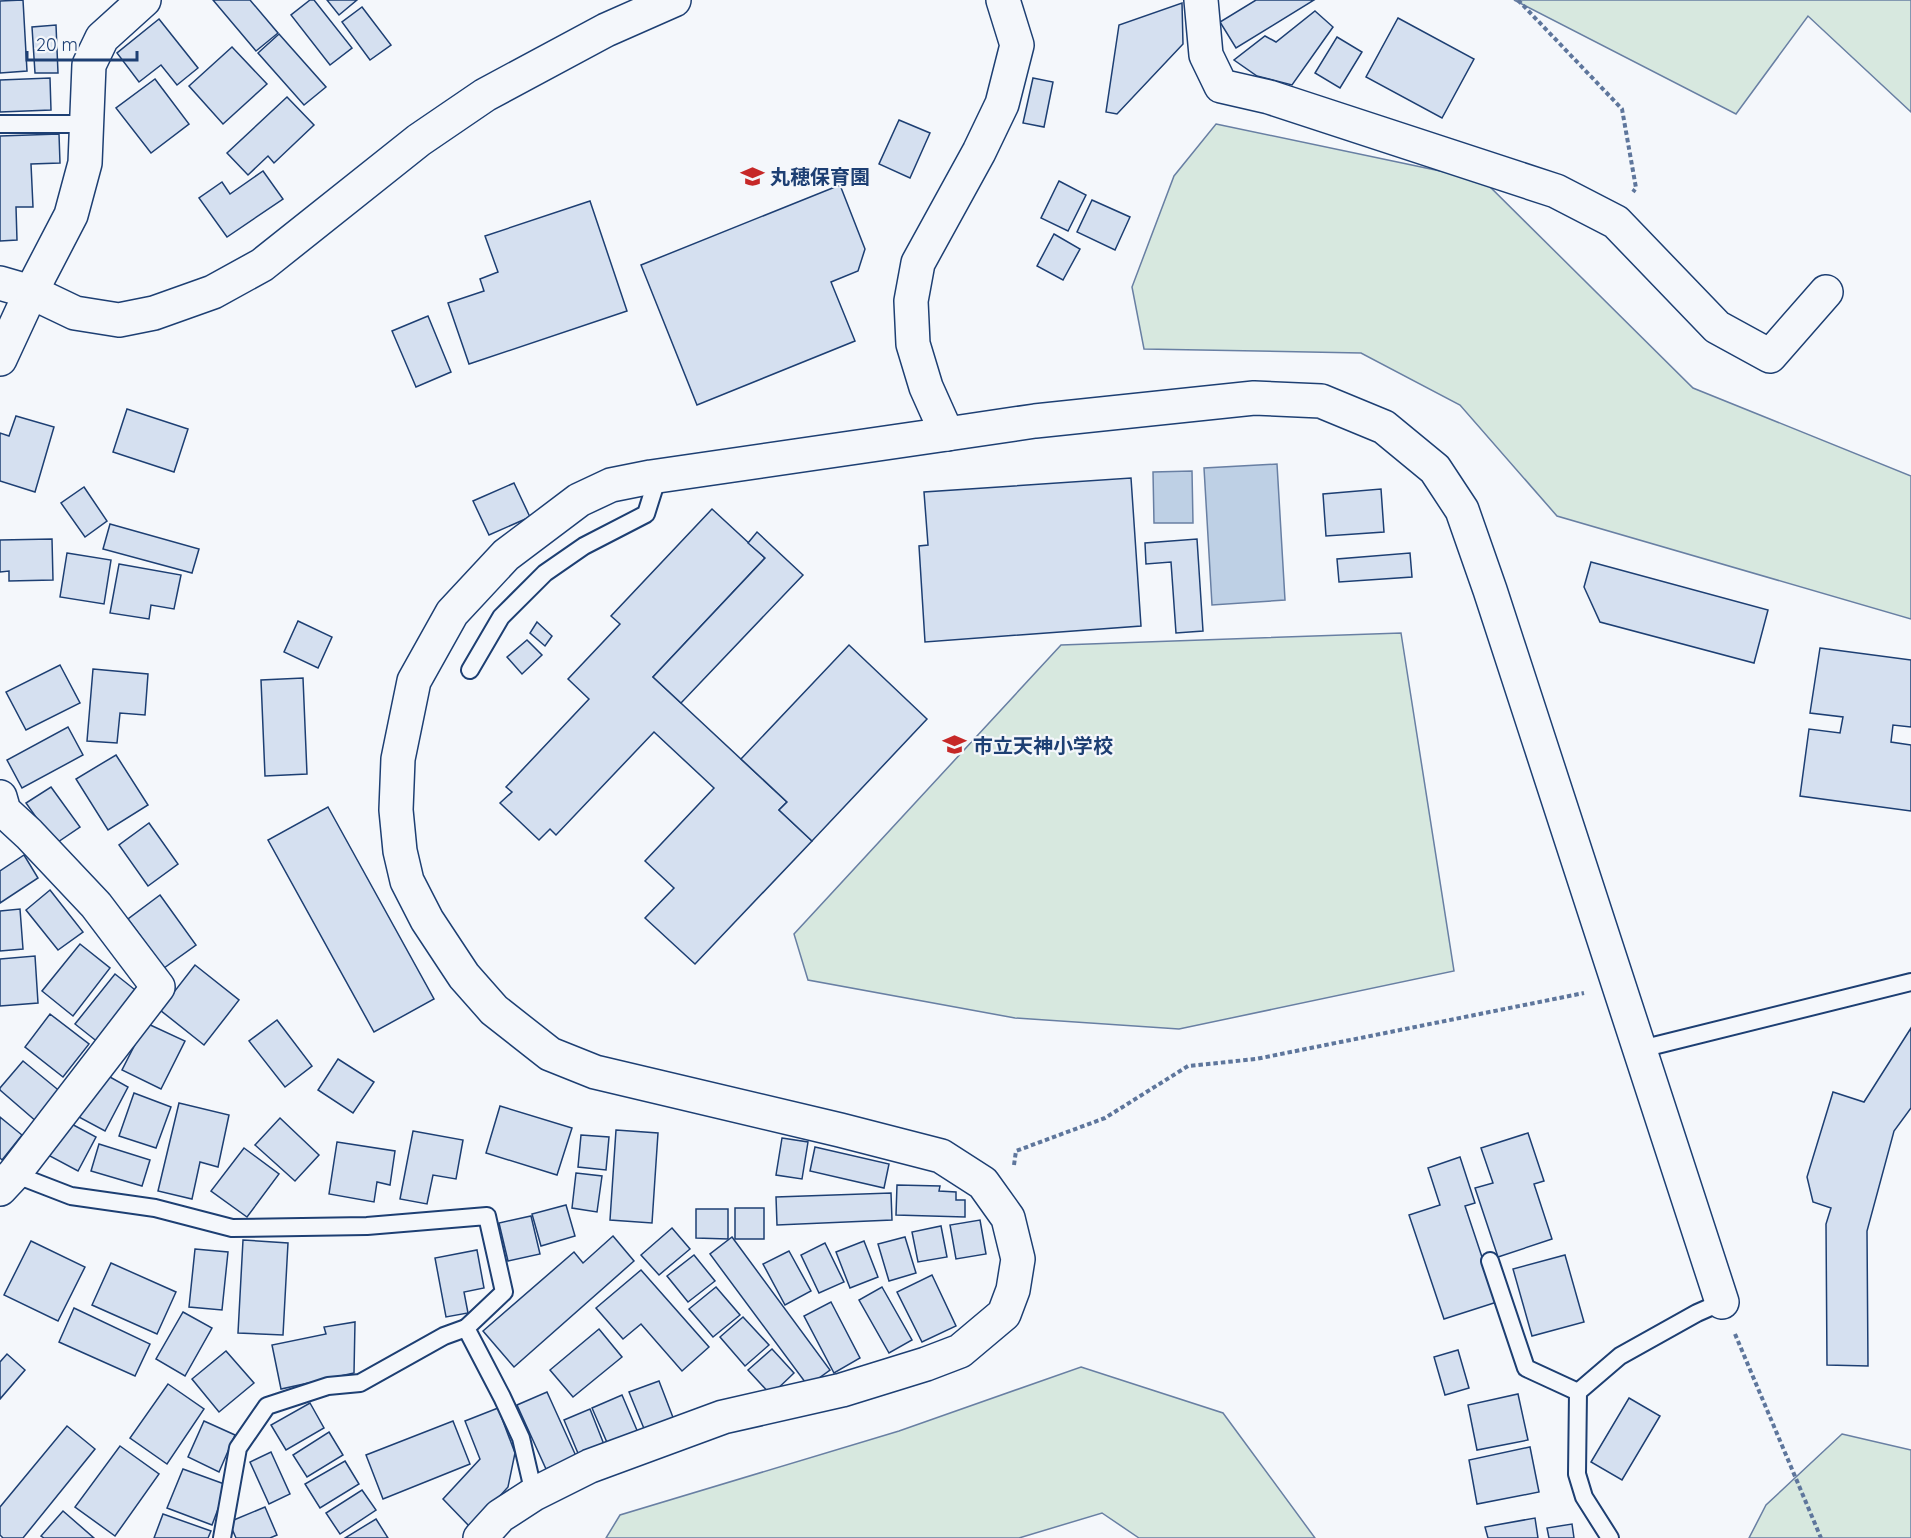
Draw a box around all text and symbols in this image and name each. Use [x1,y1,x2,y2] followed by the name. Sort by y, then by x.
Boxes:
[27,24,136,62] scale bar
[36,33,78,56] text: 20 m
[739,163,765,189] school or university icon: 丸穂保育園
[770,164,870,189] place label: 丸穂保育園
[942,732,968,758] school or university icon: 市立天神小学校
[973,733,1113,758] place label: 市立天神小学校

